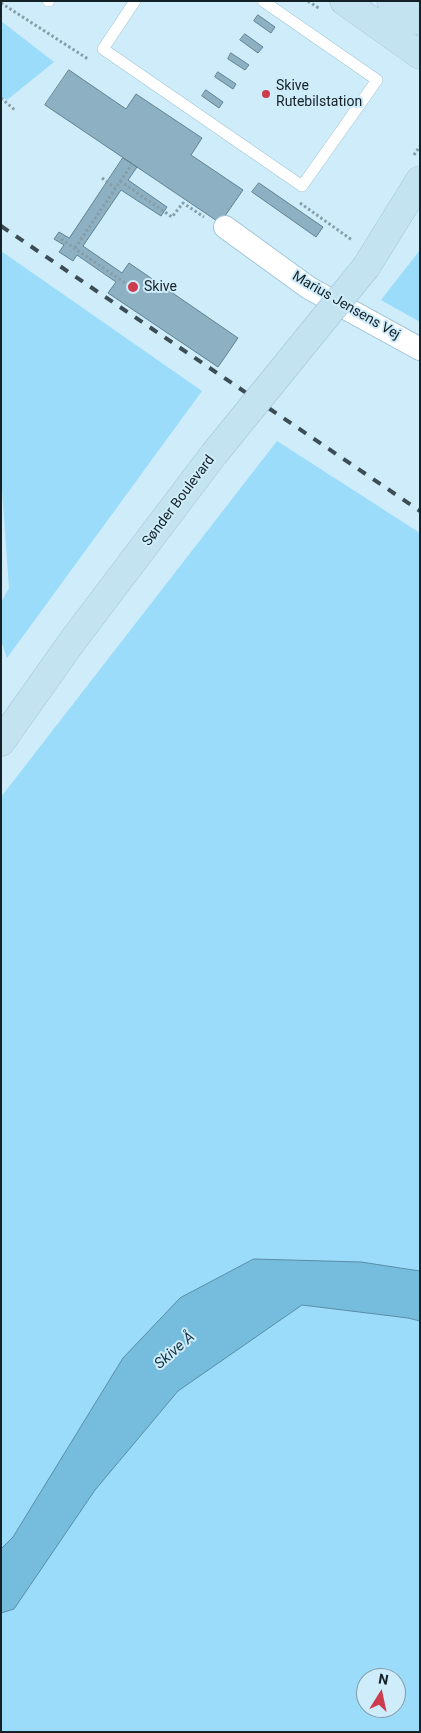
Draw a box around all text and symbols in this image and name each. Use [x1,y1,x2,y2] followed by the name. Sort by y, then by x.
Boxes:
[276,78,362,110] place label: Skive Rutebilstation
[260,88,272,100] marker: Skive Rutebilstation
[289,268,403,344] street label: Marius Jensens Vej
[144,279,177,295] place label: Skive
[126,280,140,294] marker: Skive
[139,452,219,550] street label: Sønder Boulevard
[151,1329,199,1373] water label: Skive Å
[356,1668,406,1718] north arrow
[377,1670,390,1688] text: N

